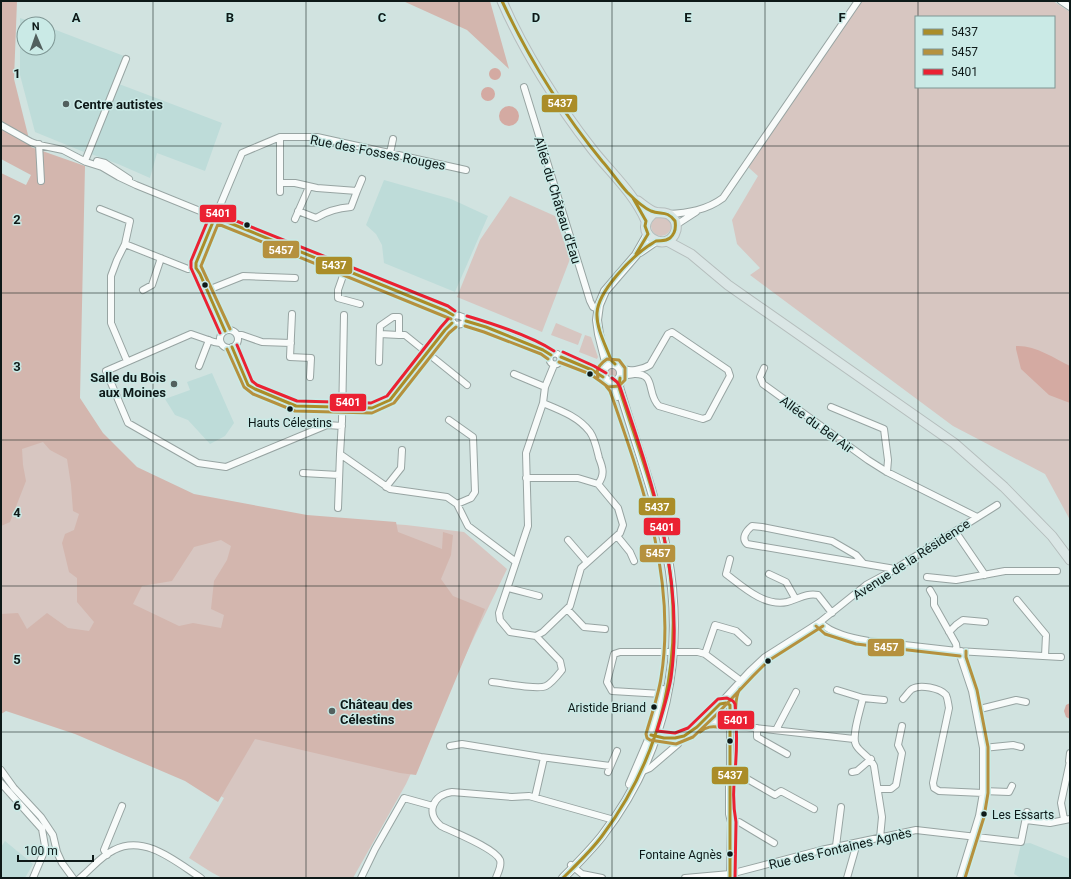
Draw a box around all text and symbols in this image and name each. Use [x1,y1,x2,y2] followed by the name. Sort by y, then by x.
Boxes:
[72,10,81,25] text: A
[226,10,234,25] text: B
[378,10,387,25] text: C
[532,10,540,25] text: D
[684,10,692,25] text: E
[838,10,846,25] text: F
[16,16,56,56] north arrow
[915,16,1055,88] legend
[32,20,40,33] text: N
[951,25,978,39] text: 5437
[951,45,978,59] text: 5457
[951,65,978,79] text: 5401
[13,66,21,81] text: 1
[541,94,578,113] line badge: 5437
[74,97,163,112] place label: Centre autistes
[547,97,573,110] text: 5437
[61,99,71,109] marker: Centre autistes
[309,132,447,173] street label: Rue des Fosses Rouges
[531,135,584,265] street label: Allée du Château d'Eau
[199,204,237,223] line badge: 5401
[205,207,231,220] text: 5401
[13,212,21,227] text: 2
[242,220,252,230] unlabelled marker
[262,240,300,259] line badge: 5457
[268,244,294,257] text: 5457
[315,256,353,275] line badge: 5437
[321,259,347,272] text: 5437
[200,280,210,290] unlabelled marker
[13,359,21,374] text: 3
[585,369,595,379] unlabelled marker
[90,370,166,400] place label: Salle du Bois aux Moines
[169,379,179,389] marker: Salle du Bois aux Moines
[329,393,367,412] line badge: 5401
[777,393,857,456] street label: Allée du Bel Air
[335,396,361,409] text: 5401
[285,404,295,414] marker: Hauts Célestins
[248,416,332,430] place label: Hauts Célestins
[638,497,676,516] line badge: 5437
[644,501,670,514] text: 5437
[13,505,21,520] text: 4
[850,516,973,603] street label: Avenue de la Résidence
[643,517,681,536] line badge: 5401
[649,521,675,534] text: 5401
[639,544,676,563] line badge: 5457
[645,547,671,560] text: 5457
[867,638,905,657] line badge: 5457
[873,641,899,654] text: 5457
[13,652,21,667] text: 5
[763,656,773,666] unlabelled marker
[340,697,413,727] place label: Château des Célestins
[568,701,646,715] place label: Aristide Briand
[649,702,659,712] marker: Aristide Briand
[327,706,337,716] marker: Château des Célestins
[717,710,755,730] line badge: 5401
[723,714,749,727] text: 5401
[725,736,735,746] unlabelled marker
[711,766,749,785] line badge: 5437
[717,769,743,782] text: 5437
[13,798,21,813] text: 6
[992,808,1054,822] place label: Les Essarts
[979,809,989,819] marker: Les Essarts
[767,825,913,872] street label: Rue des Fontaines Agnès
[18,837,93,863] scale bar
[24,844,58,858] text: 100 m
[639,848,722,862] place label: Fontaine Agnès
[725,849,735,859] marker: Fontaine Agnès

